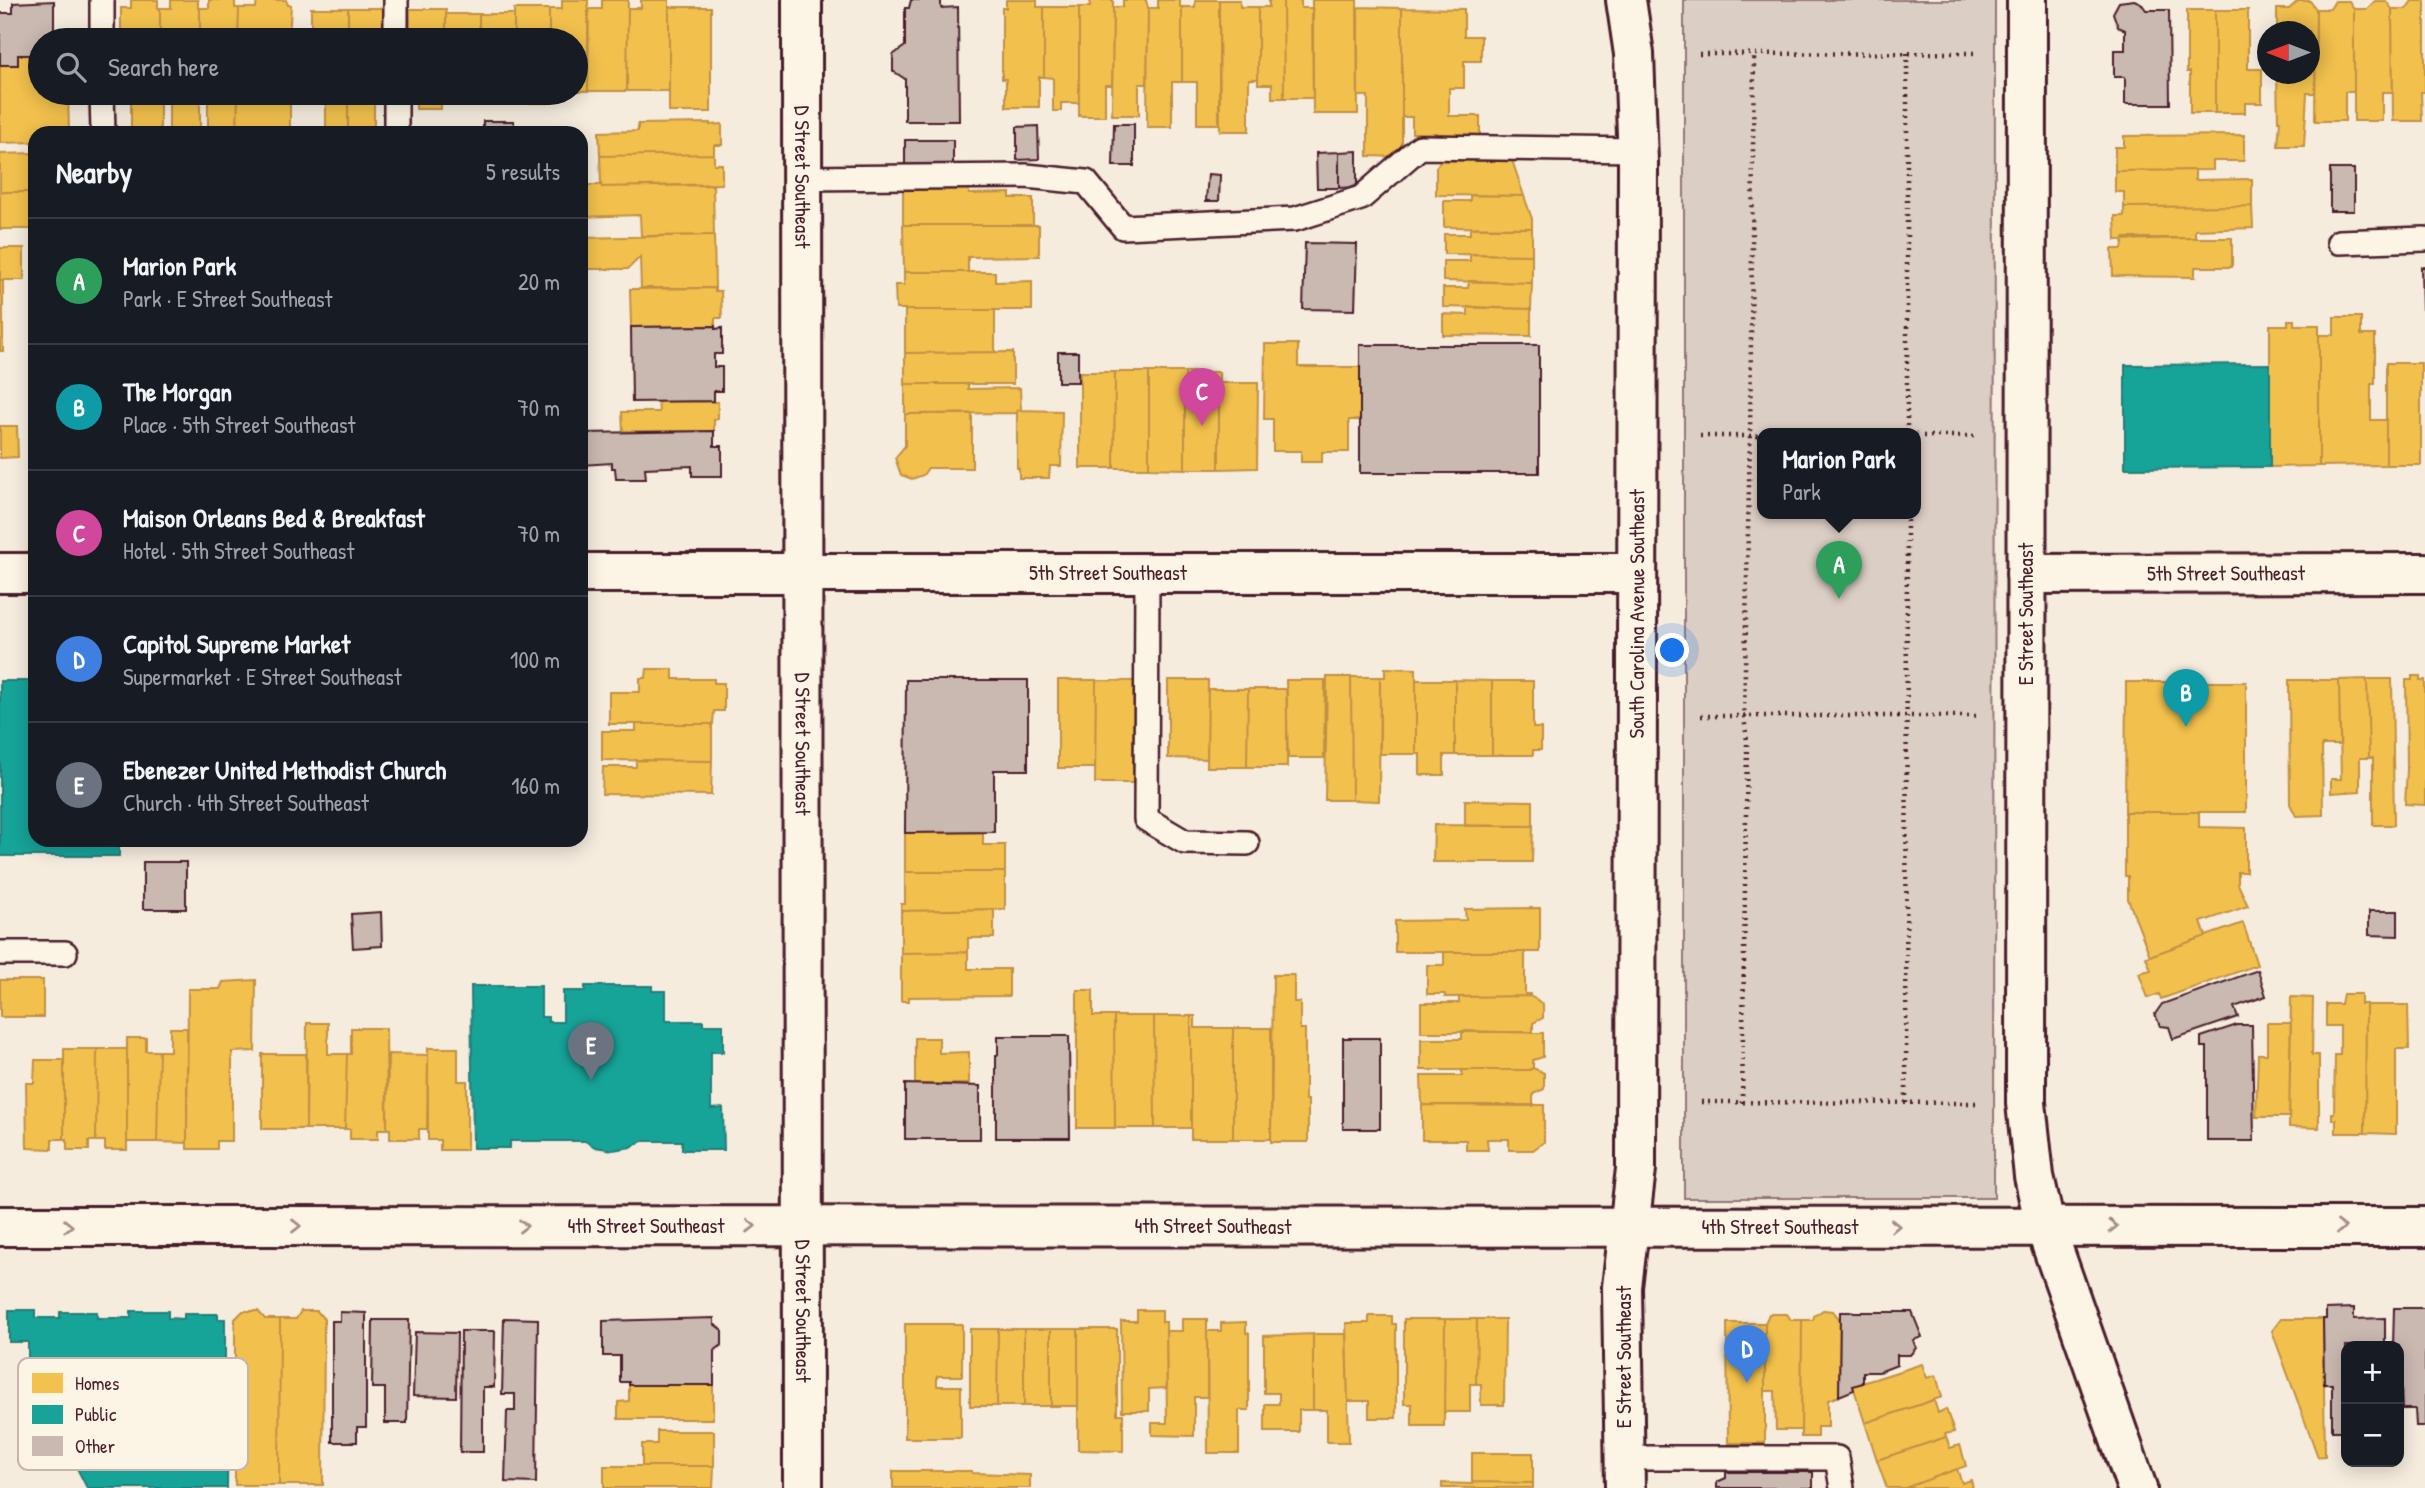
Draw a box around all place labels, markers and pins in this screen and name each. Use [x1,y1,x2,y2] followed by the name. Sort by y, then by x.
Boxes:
[1179,368,1225,426] pin: C
[1816,541,1862,599] pin: A
[2163,669,2209,727] pin: B
[568,1022,614,1080] pin: E
[1724,1325,1770,1383] pin: D

